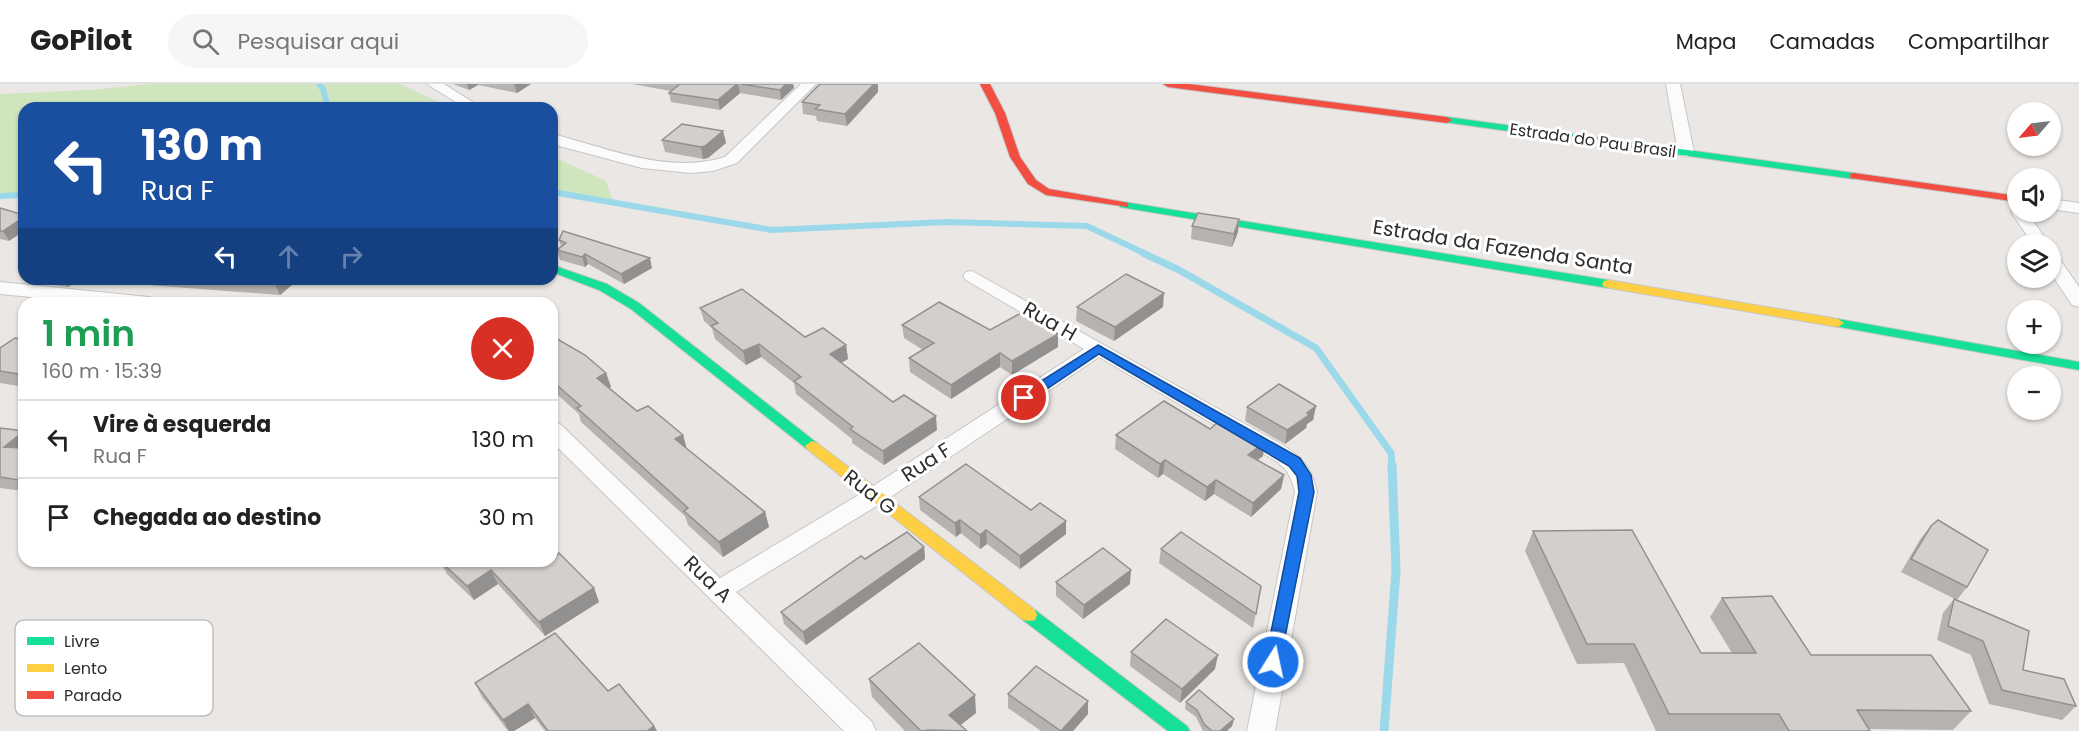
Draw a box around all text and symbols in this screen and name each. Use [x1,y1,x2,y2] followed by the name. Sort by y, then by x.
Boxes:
[168,14,588,68] search box
[30,21,132,60] text: GoPilot
[189,25,222,58] icon: search
[237,26,399,57] text: Pesquisar aqui
[1676,27,1736,56] text: Mapa
[1769,27,1875,56] text: Camadas
[1908,27,2049,56] text: Compartilhar
[2007,102,2061,156] north arrow
[2007,102,2061,420] map controls
[141,116,263,175] text: 130 m
[1508,117,1678,164] street label: Estrada do Pau Brasil
[42,126,120,204] icon: left
[2007,168,2061,222] button: sound
[141,172,214,209] text: Rua F
[1371,213,1635,281] street label: Estrada da Fazenda Santa
[2007,234,2061,288] button: layers
[209,240,242,273] icon: left
[272,240,305,273] icon: ahead
[335,240,368,273] icon: right
[1018,294,1082,348] street label: Rua H
[2007,300,2061,354] button: +
[42,308,135,359] text: 1 min
[471,317,534,380] button: close
[42,357,162,385] text: 160 m · 15:39
[2007,366,2061,420] button: −
[998,372,1049,423] pin
[1007,381,1040,414] icon: arrive
[93,409,271,440] text: Vire à esquerda
[42,423,75,456] icon: left
[472,424,534,455] text: 130 m
[896,436,956,488] street label: Rua F
[93,442,147,470] text: Rua F
[838,463,902,521] street label: Rua G
[42,501,75,534] icon: arrive
[93,502,321,533] text: Chegada ao destino
[479,502,534,533] text: 30 m
[678,549,738,609] street label: Rua A
[15,620,213,716] legend
[64,630,100,653] text: Livre
[1241,630,1305,694] position arrow
[64,657,107,680] text: Lento
[64,684,122,707] text: Parado

